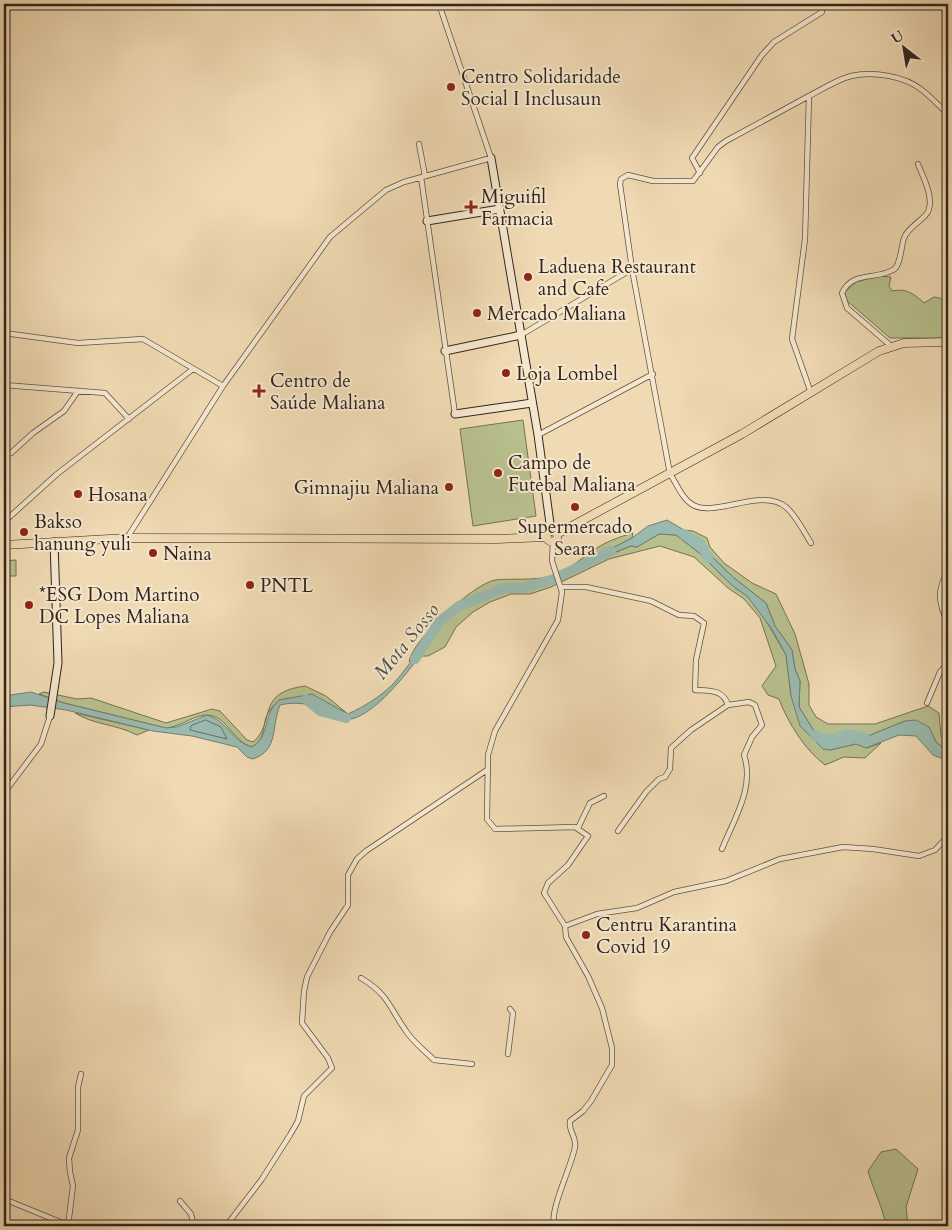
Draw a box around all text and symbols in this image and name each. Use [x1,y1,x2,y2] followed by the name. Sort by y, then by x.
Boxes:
[880,22,930,72] north arrow
[888,26,908,48] text: U
[461,64,621,112] place label: Centro Solidaridade Social I Inclusaun
[445,81,457,93] marker: Centro Solidaridade Social I Inclusaun
[481,184,553,232] place label: Miguifil Farmacia
[465,201,477,213] marker: Miguifil Farmacia
[538,254,696,302] place label: Laduena Restaurant and Cafe
[522,271,534,283] marker: Laduena Restaurant and Cafe
[487,301,626,327] place label: Mercado Maliana
[471,307,483,319] marker: Mercado Maliana
[516,361,618,387] place label: Loja Lombel
[500,367,512,379] marker: Loja Lombel
[270,368,385,416] place label: Centro de Saúde Maliana
[252,384,266,398] marker: Centro de Saúde Maliana
[508,450,636,498] place label: Campo de Futebal Maliana
[492,467,504,479] marker: Campo de Futebal Maliana
[294,475,439,501] place label: Gimnajiu Maliana
[443,481,455,493] marker: Gimnajiu Maliana
[88,482,148,508] place label: Hosana
[72,488,84,500] marker: Hosana
[569,501,581,513] marker: Supermercado Seara
[34,509,131,557] place label: Bakso hanung yuli
[518,514,632,562] place label: Supermercado Seara
[18,526,30,538] marker: Bakso hanung yuli
[163,541,212,567] place label: Naina
[147,547,159,559] marker: Naina
[260,573,313,599] place label: PNTL
[244,579,256,591] marker: PNTL
[39,582,200,630] place label: *ESG Dom Martino DC Lopes Maliana
[367,597,446,685] water label: Mota Sosso
[23,599,35,611] marker: *ESG Dom Martino DC Lopes Maliana
[596,912,737,960] place label: Centru Karantina Covid 19
[580,929,592,941] marker: Centru Karantina Covid 19

